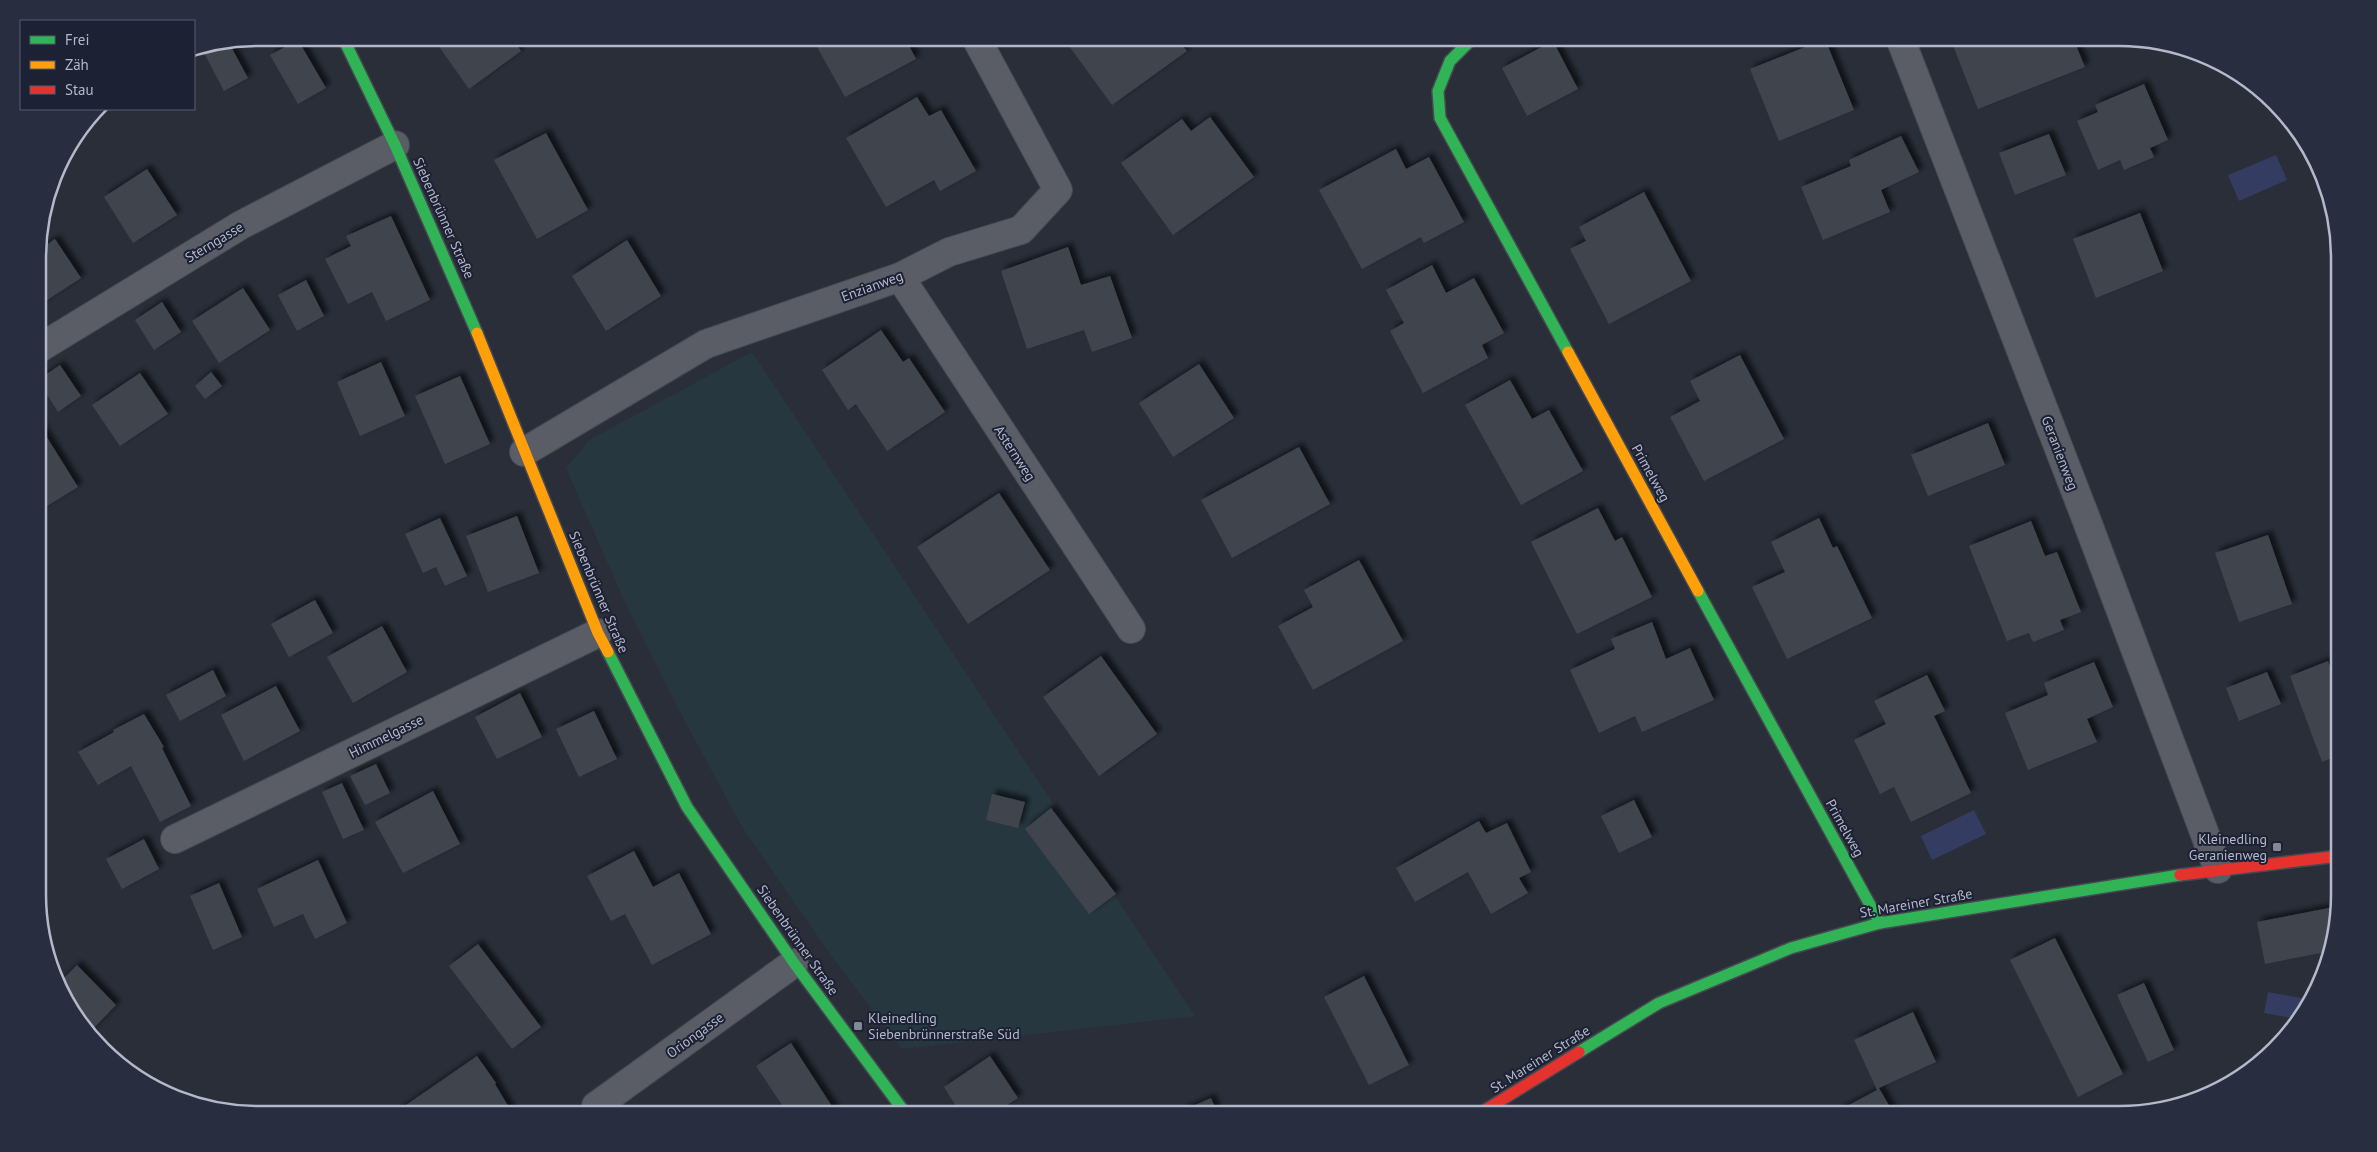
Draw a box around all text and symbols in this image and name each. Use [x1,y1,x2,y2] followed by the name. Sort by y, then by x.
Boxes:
[20,20,195,110] legend
[65,30,90,49] text: Frei
[65,55,89,74] text: Zäh
[65,80,94,99] text: Stau
[409,155,479,281] street label: Siebenbrünner Straße
[182,218,246,266] street label: Sterngasse
[839,267,905,305] street label: Enzianweg
[2038,413,2082,493] street label: Geranienweg
[990,422,1040,484] street label: Asternweg
[1628,441,1674,505] street label: Primelweg
[565,528,633,656] street label: Siebenbrünner Straße
[346,710,426,762] street label: Himmelgasse
[1822,796,1868,860] street label: Primelweg
[2189,830,2267,864] place label: Kleinedling Geranienweg
[2271,841,2283,853] marker: Kleinedling Geranienweg
[753,881,843,999] street label: Siebenbrünner Straße
[1858,884,1974,922] street label: St. Mareiner Straße
[663,1008,727,1062] street label: Oriongasse
[868,1009,1020,1043] place label: Kleinedling Siebenbrünnerstraße Süd
[852,1020,864,1032] marker: Kleinedling Siebenbrünnerstraße Süd
[1487,1021,1593,1097] street label: St. Mareiner Straße

